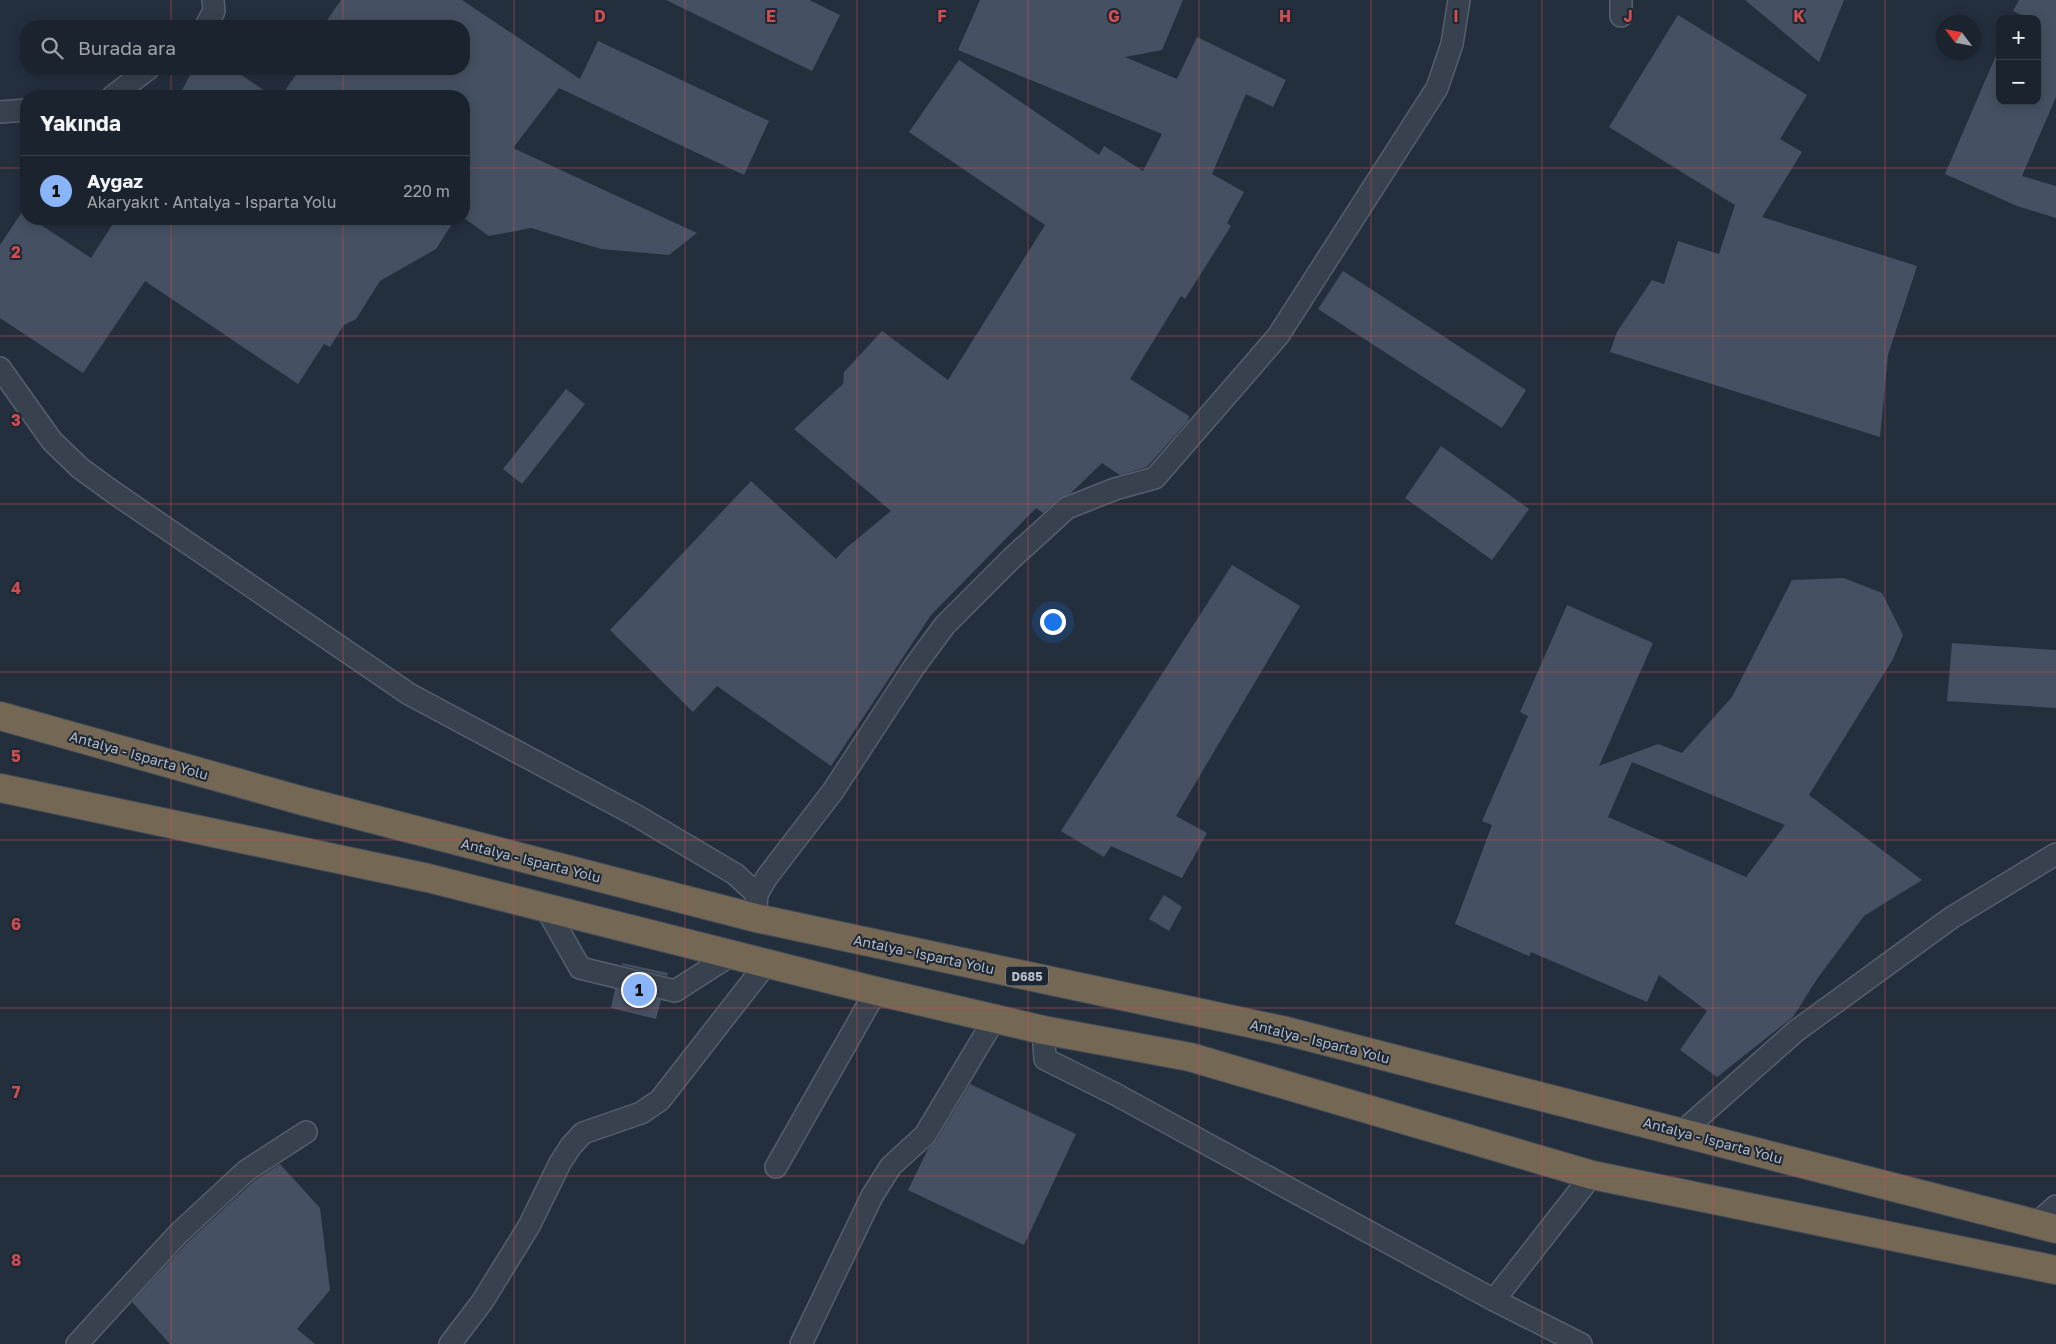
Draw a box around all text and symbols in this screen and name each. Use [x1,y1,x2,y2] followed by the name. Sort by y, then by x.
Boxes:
[594,6,606,26] text: D
[766,6,776,26] text: E
[937,6,947,26] text: F
[1108,6,1120,26] text: G
[1279,6,1291,26] text: H
[1453,6,1459,26] text: I
[1623,6,1633,26] text: J
[1793,6,1805,26] text: K
[1936,15,1981,60] north arrow
[1996,15,2041,105] map controls
[1996,15,2041,60] button: +
[20,20,470,75] search box
[38,34,66,62] icon: search
[78,36,176,59] text: Burada ara
[1996,60,2041,105] button: −
[40,110,121,136] text: Yakında
[87,169,143,192] text: Aygaz
[52,181,60,201] text: 1
[403,181,450,201] text: 220 m
[87,192,336,212] text: Akaryakıt · Antalya - Isparta Yolu
[11,242,21,262] text: 2
[11,410,21,430] text: 3
[11,578,21,598] text: 4
[1040,609,1066,635] your location
[68,727,210,783] street label: Antalya - Isparta Yolu
[11,746,21,766] text: 5
[459,834,603,886] street label: Antalya - Isparta Yolu
[11,914,21,934] text: 6
[852,931,996,977] street label: Antalya - Isparta Yolu
[1006,966,1048,986] road number: D685
[623,971,655,1009] pin: 1
[1248,1015,1392,1067] street label: Antalya - Isparta Yolu
[12,1082,21,1102] text: 7
[1641,1113,1785,1167] street label: Antalya - Isparta Yolu
[11,1250,21,1270] text: 8

